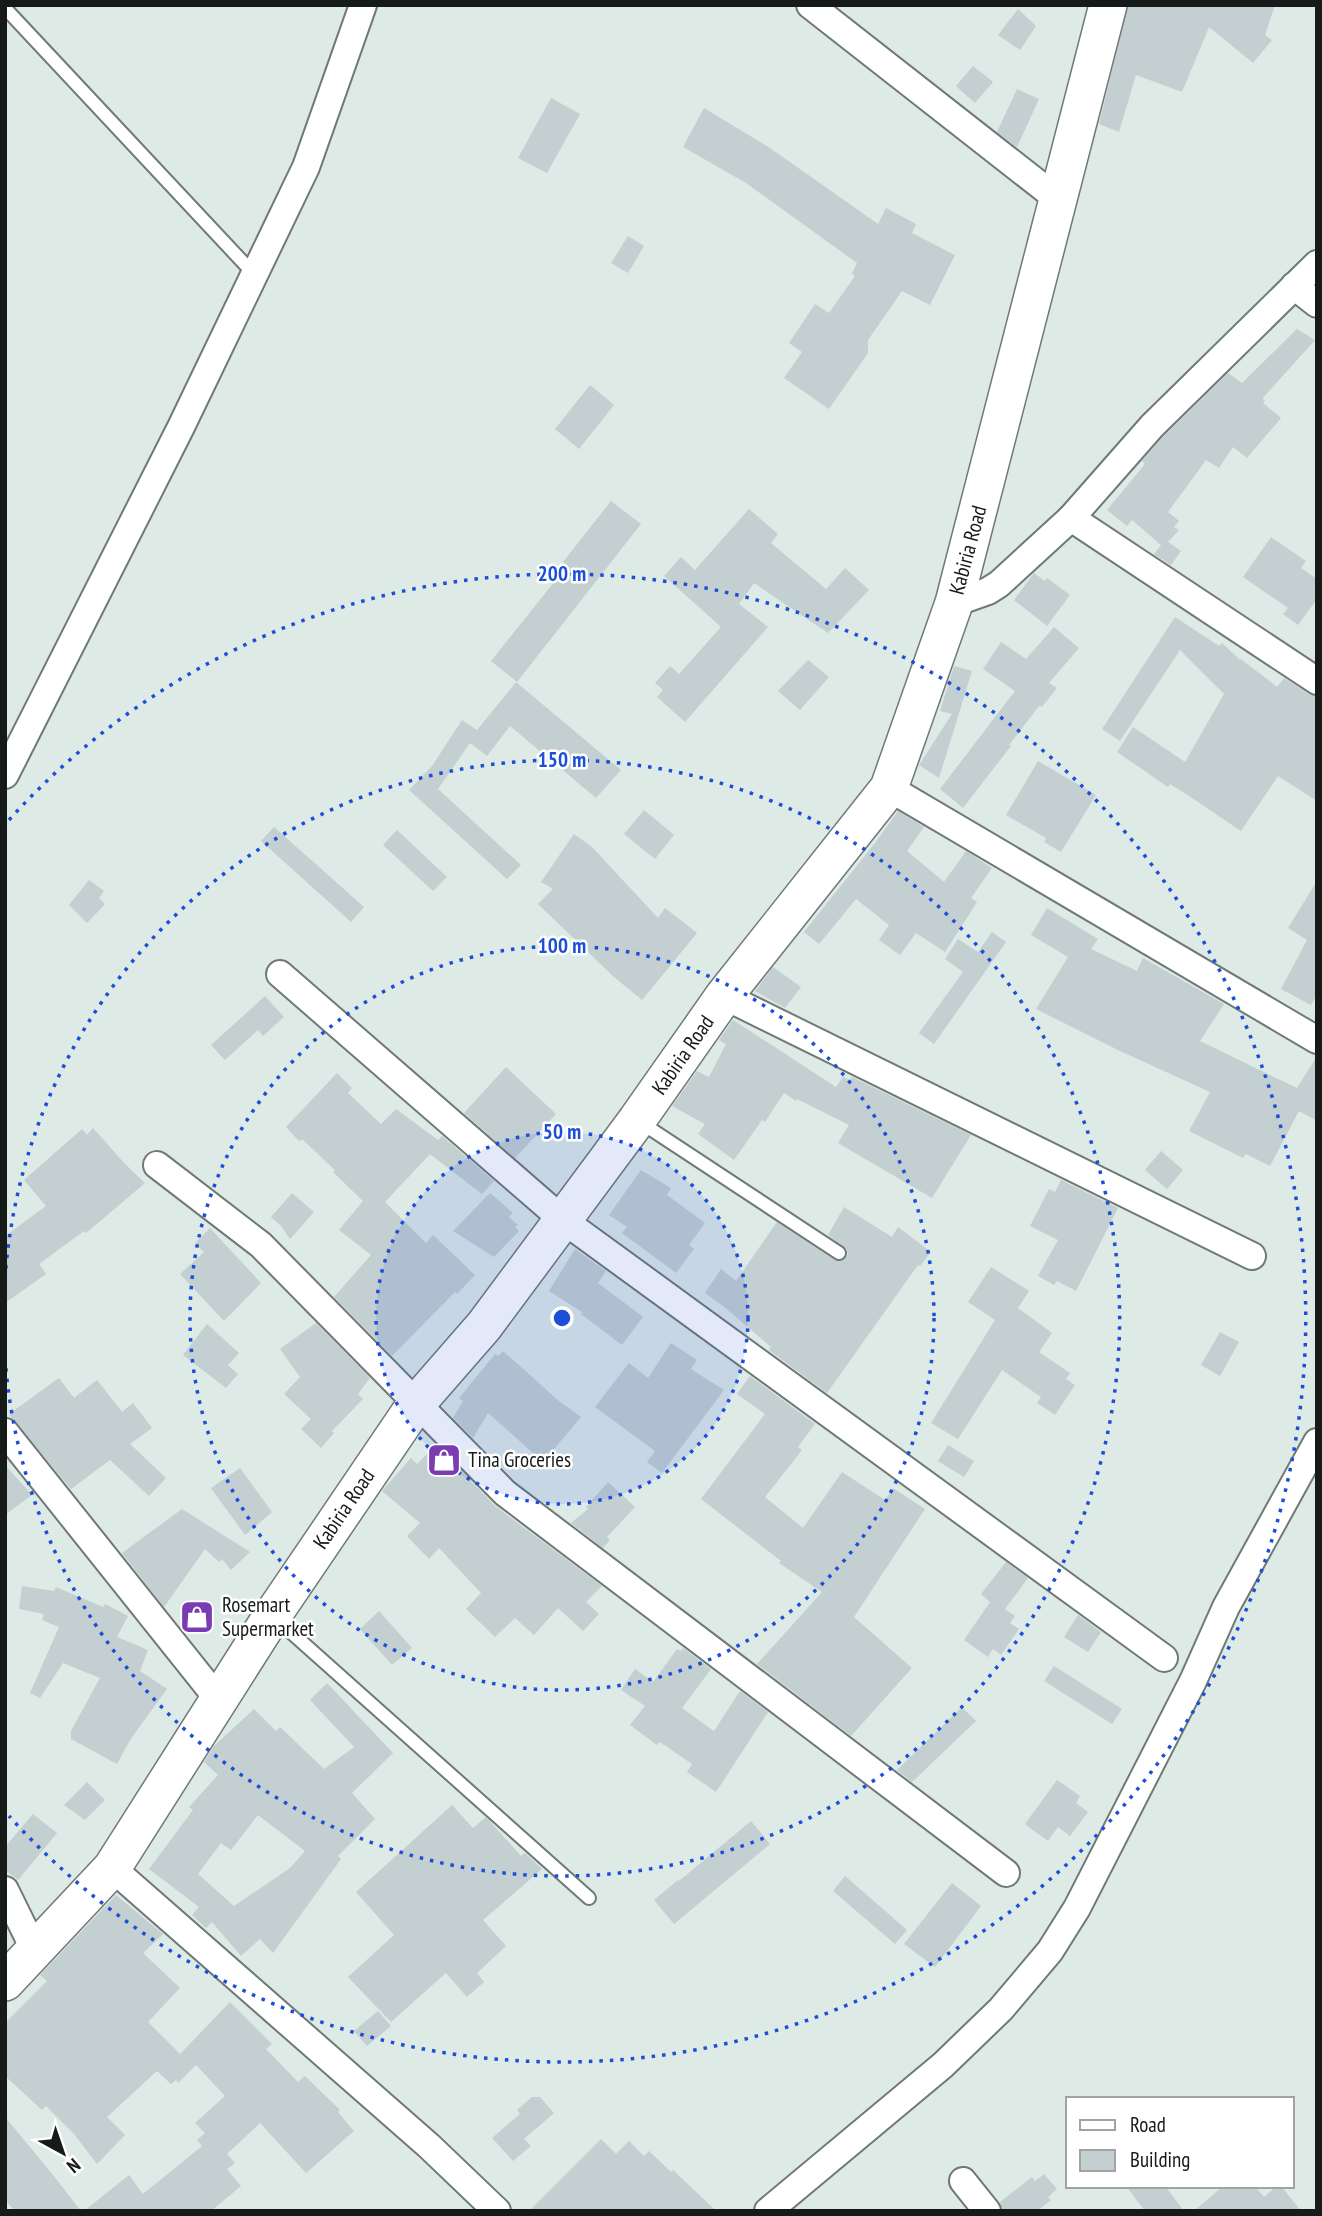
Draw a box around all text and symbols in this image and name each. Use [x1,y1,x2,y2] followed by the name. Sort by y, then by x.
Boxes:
[943,502,992,597] street label: Kabiria Road
[538,560,586,587] text: 200 m
[538,746,586,773] text: 150 m
[538,932,586,959] text: 100 m
[645,1010,720,1100] street label: Kabiria Road
[543,1118,581,1145] text: 50 m
[550,1306,574,1330] centre of rings
[425,1441,463,1479] shop icon: Tina Groceries
[468,1446,571,1473] place label: Tina Groceries
[307,1463,380,1554] street label: Kabiria Road
[222,1591,314,1642] place label: Rosemart Supermarket
[178,1598,216,1636] shop icon: Rosemart Supermarket
[1066,2097,1294,2188] legend
[1130,2111,1166,2138] text: Road
[28,2118,98,2188] north arrow
[1130,2146,1190,2173] text: Building
[62,2154,86,2179] text: N

